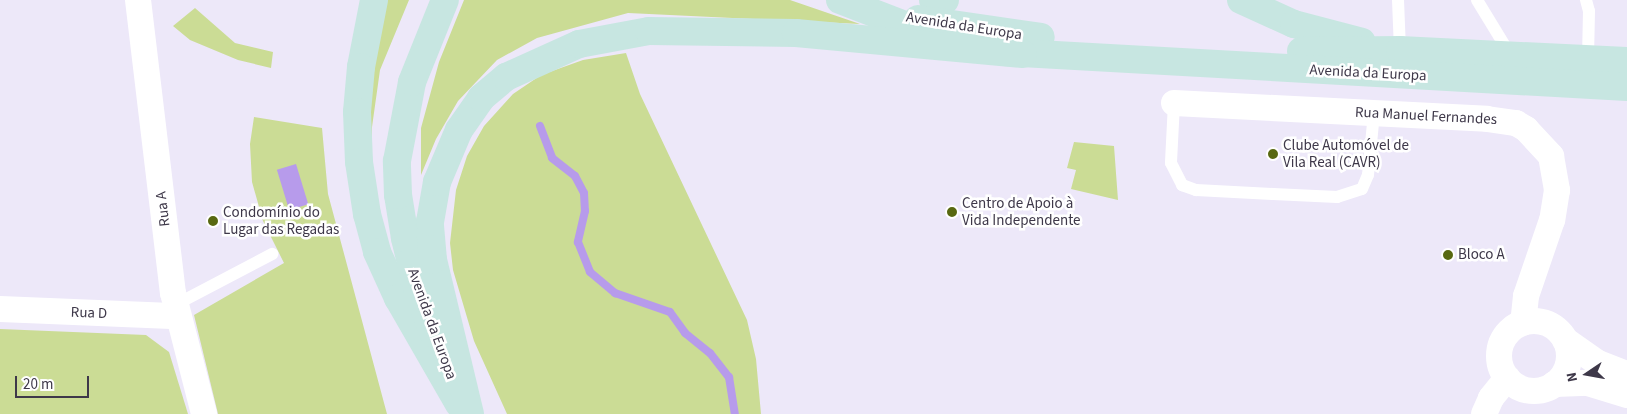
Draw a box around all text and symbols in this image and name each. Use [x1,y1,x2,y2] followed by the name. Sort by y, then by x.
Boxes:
[905,8,1023,44] street label: Avenida da Europa
[1309,61,1427,85] street label: Avenida da Europa
[1355,103,1497,129] street label: Rua Manuel Fernandes
[1283,136,1409,171] place label: Clube Automóvel de Vila Real (CAVR)
[1267,148,1279,160] marker: Clube Automóvel de Vila Real (CAVR)
[152,190,174,228] street label: Rua A
[962,194,1080,229] place label: Centro de Apoio à Vida Independente
[223,203,339,238] place label: Condomínio do Lugar das Regadas
[946,206,958,218] marker: Centro de Apoio à Vida Independente
[207,215,219,227] marker: Condomínio do Lugar das Regadas
[1458,246,1505,264] place label: Bloco A
[1442,249,1454,261] marker: Bloco A
[404,266,460,382] street label: Avenida da Europa
[70,303,108,323] street label: Rua D
[1562,349,1612,399] north arrow
[18,366,91,398] scale bar
[1562,370,1583,384] text: N
[23,374,53,395] text: 20 m

